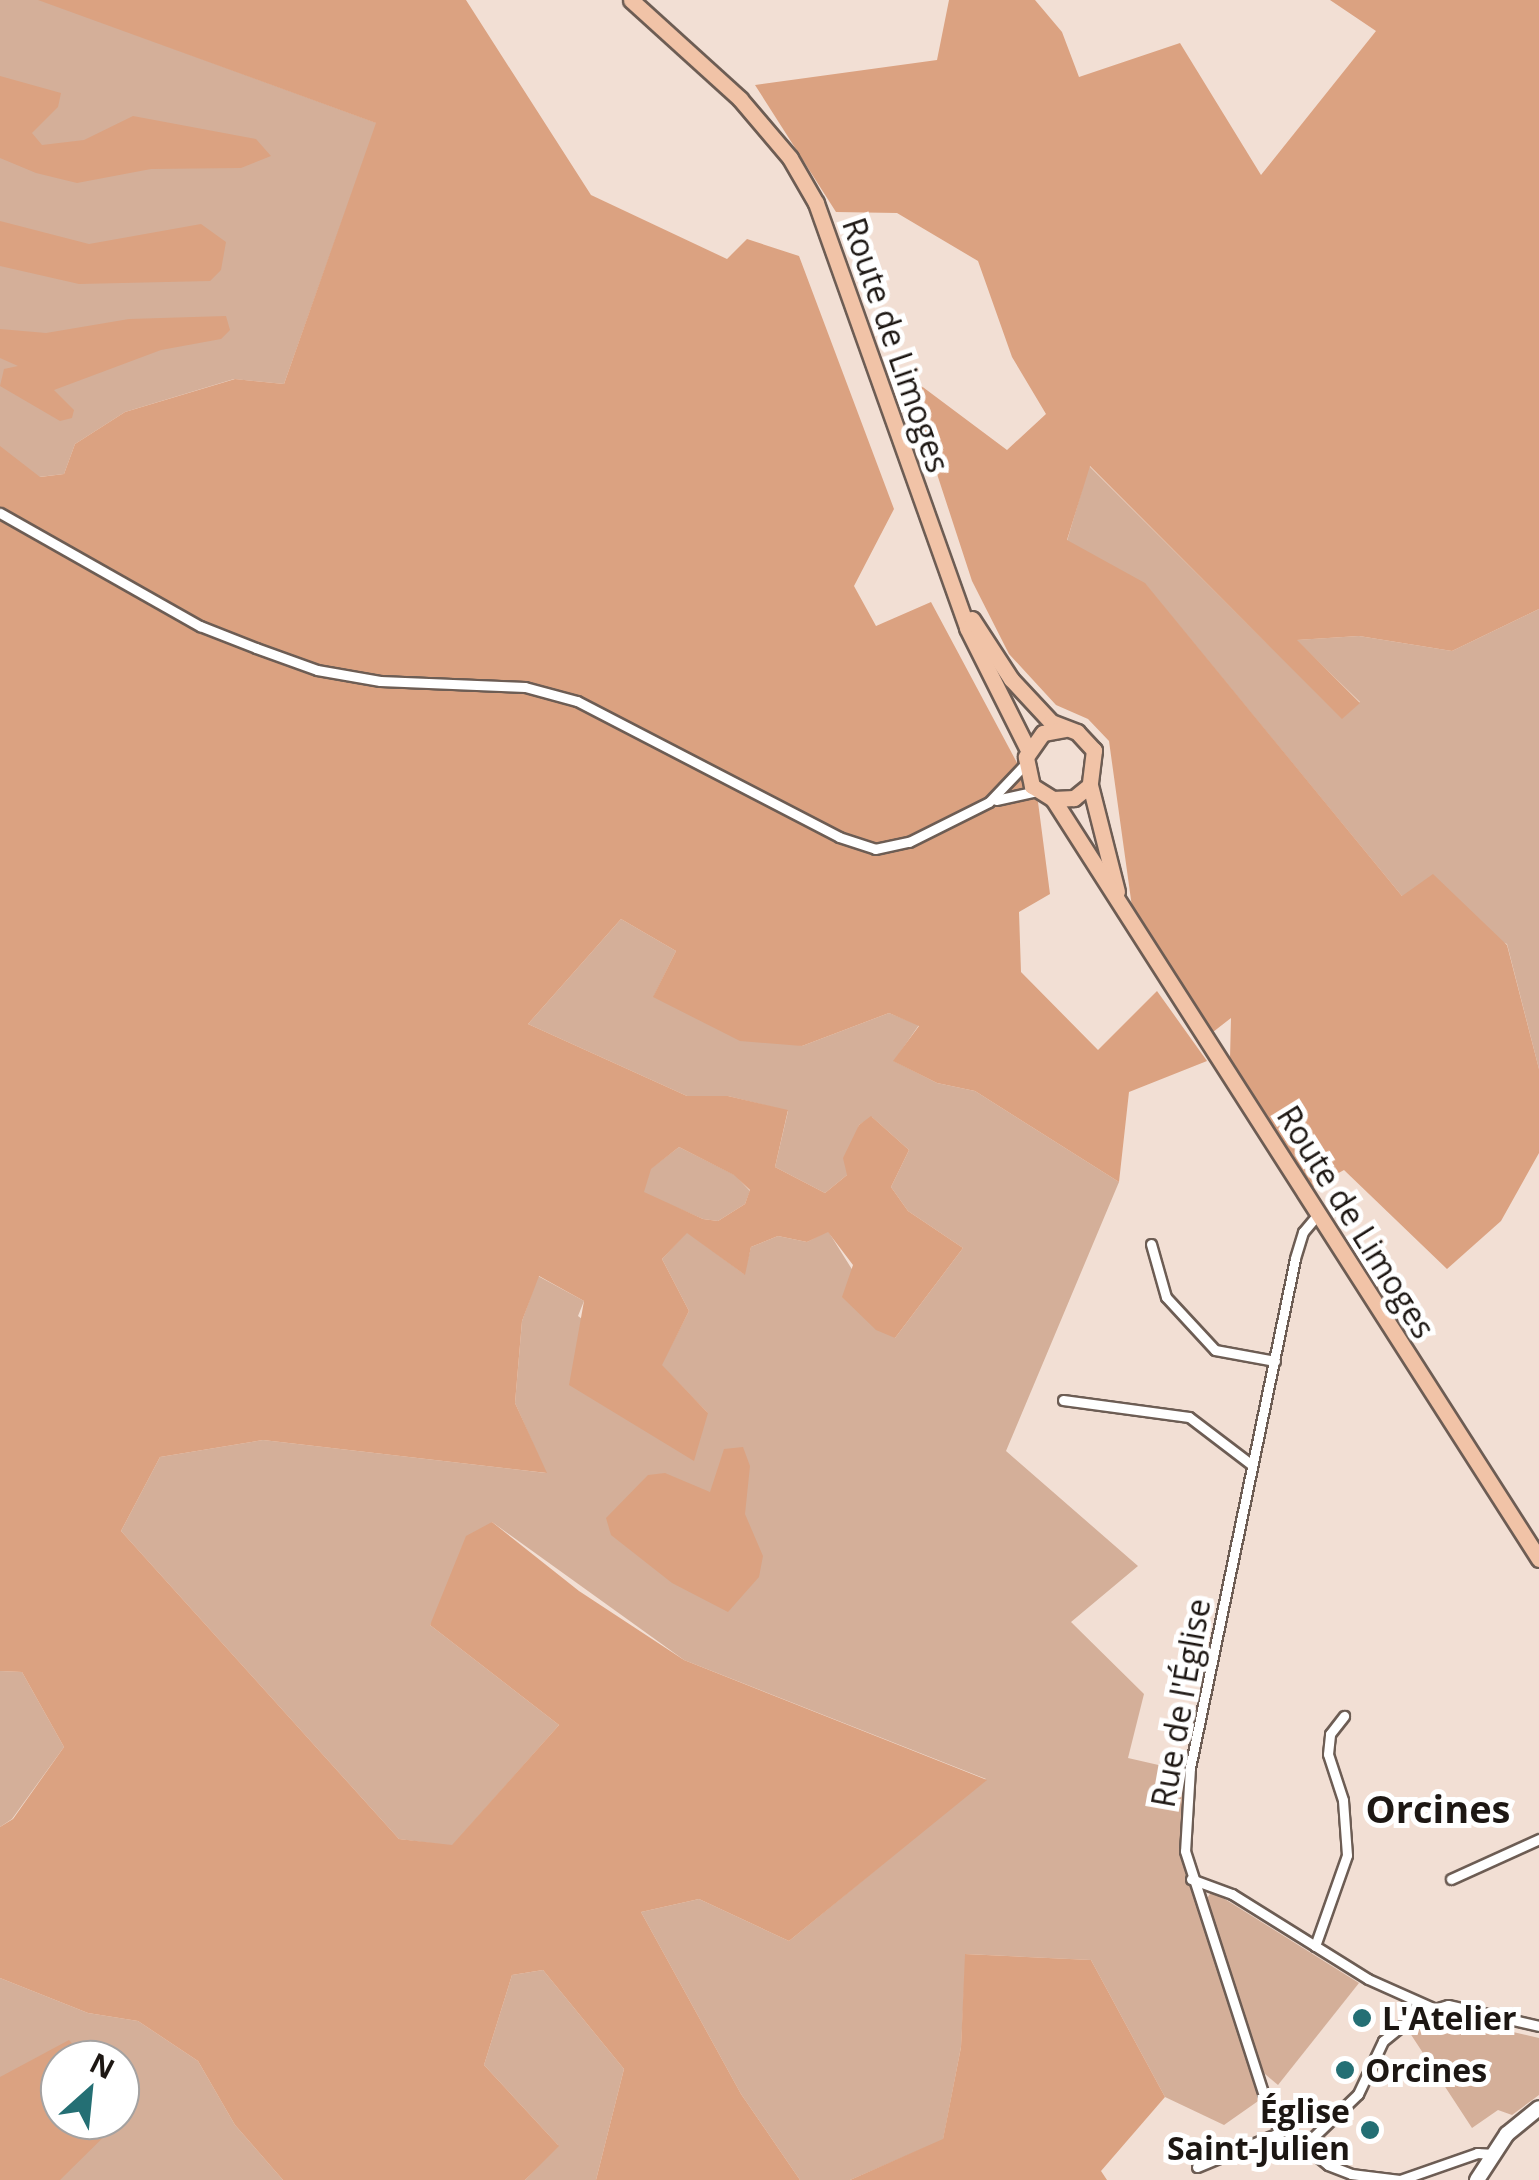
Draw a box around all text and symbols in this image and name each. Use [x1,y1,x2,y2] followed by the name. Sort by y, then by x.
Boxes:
[834,213,958,477] street label: Route de Limoges
[1269,1099,1443,1345] street label: Route de Limoges
[1144,1596,1218,1810] street label: Rue de l'Église
[1366,1786,1510,1832] district label: Orcines
[1382,1999,1516,2037] place label: L'Atelier
[1351,2007,1373,2029] marker: L'Atelier
[40,2040,140,2140] north arrow
[84,2043,121,2087] text: N
[1365,2051,1487,2089] place label: Orcines
[1334,2059,1356,2081] marker: Orcines
[1167,2093,1350,2168] place label: Église Saint-Julien
[1359,2119,1381,2141] marker: Église Saint-Julien

